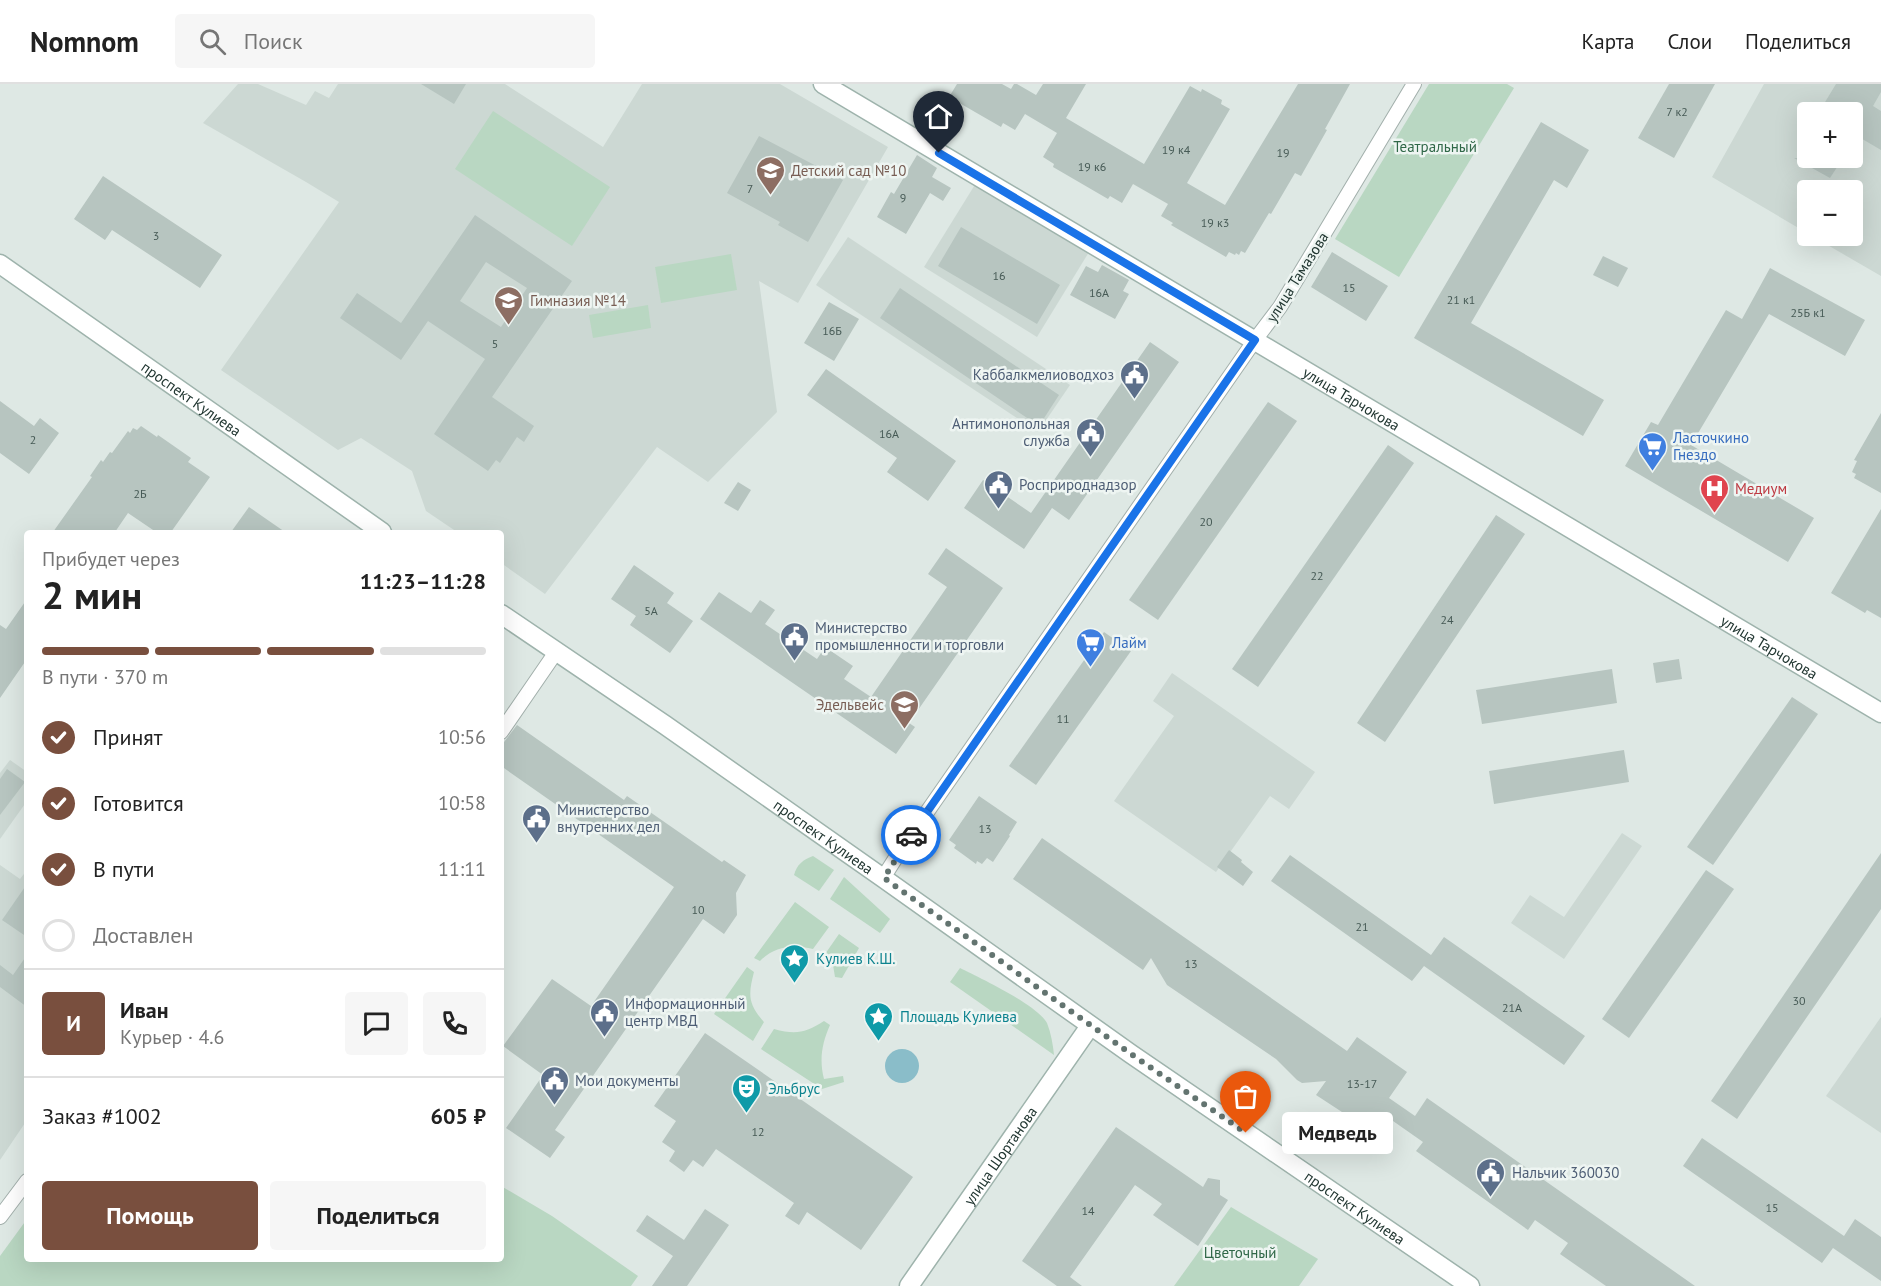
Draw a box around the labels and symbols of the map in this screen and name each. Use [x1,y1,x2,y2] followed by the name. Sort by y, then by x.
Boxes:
[913,91,964,153] pin
[1666,104,1688,119] house number: 7 к2
[1393,137,1477,156] park label: Театральный
[1162,142,1191,157] house number: 19 к4
[1276,145,1290,160] house number: 19
[754,154,786,196] school or university icon: Детский сад №10
[1078,159,1106,174] house number: 19 к6
[791,161,906,180] place label: Детский сад №10
[747,181,753,196] house number: 7
[900,190,906,205] house number: 9
[1201,215,1229,230] house number: 19 к3
[153,228,159,243] house number: 3
[1262,228,1332,326] street label: улица Тамазова
[992,268,1006,283] house number: 16
[1342,280,1356,295] house number: 15
[493,284,525,326] school or university icon: Гимназия №14
[1089,285,1109,300] house number: 16А
[530,291,626,310] place label: Гимназия №14
[1447,292,1475,307] house number: 21 к1
[1790,305,1826,320] house number: 25Б к1
[822,323,842,338] house number: 16Б
[492,336,498,351] house number: 5
[138,357,245,440] street label: проспект Кулиева
[1119,358,1151,400] public building icon: Каббалкмелиоводхоз
[1300,362,1404,434] street label: улица Тарчокова
[973,365,1114,384] place label: Каббалкмелиоводхоз
[952,414,1070,450] place label: Антимонопольная служба
[1075,416,1107,458] public building icon: Антимонопольная служба
[879,426,899,441] house number: 16А
[1672,428,1749,464] place label: Ласточкино Гнездо
[1636,430,1668,472] supermarket icon: Ласточкино Гнездо
[30,432,36,447] house number: 2
[982,468,1014,510] public building icon: Росприроднадзор
[1698,472,1730,514] hospital icon: Медиум
[1019,475,1137,494] place label: Росприроднадзор
[1735,479,1787,498] place label: Медиум
[133,486,147,501] house number: 2Б
[1199,514,1213,529] house number: 20
[1310,568,1324,583] house number: 22
[644,603,658,618] house number: 5А
[1717,611,1821,683] street label: улица Тарчокова
[1440,612,1454,627] house number: 24
[815,618,1004,654] place label: Министерство промышленности и торговли
[778,620,810,662] public building icon: Министерство промышленности и торговли
[1075,626,1107,668] supermarket icon: Лайм
[1111,633,1147,652] place label: Лайм
[889,688,921,730] school or university icon: Эдельвейс
[816,695,884,714] place label: Эдельвейс
[1056,711,1070,726] house number: 11
[770,795,877,878] street label: проспект Кулиева
[557,800,660,836] place label: Министерство внутренних дел
[520,802,552,844] public building icon: Министерство внутренних дел
[881,805,941,865] courier
[978,821,992,836] house number: 13
[691,902,705,917] house number: 10
[1355,919,1369,934] house number: 21
[779,942,811,984] place icon: Кулиев К.Ш.
[816,949,896,968] place label: Кулиев К.Ш.
[1184,956,1198,971] house number: 13
[1792,993,1806,1008] house number: 30
[625,994,746,1030] place label: Информационный центр МВД
[588,996,620,1038] public building icon: Информационный центр МВД
[863,1000,895,1042] place icon: Площадь Кулиева
[1502,1000,1522,1015] house number: 21А
[900,1007,1017,1026] place label: Площадь Кулиева
[538,1064,570,1106] public building icon: Мои документы
[575,1071,679,1090] place label: Мои документы
[1220,1071,1271,1133] pin
[731,1072,763,1114] theatre icon: Эльбрус
[1347,1076,1377,1091] house number: 13-17
[768,1079,821,1098] place label: Эльбрус
[959,1103,1041,1208] street label: улица Шортанова
[1282,1112,1393,1154] callout: Медведь
[751,1124,765,1139] house number: 12
[1475,1156,1507,1198] public building icon: Нальчик 360030
[1512,1163,1619,1182] place label: Нальчик 360030
[1301,1166,1409,1248] street label: проспект Кулиева
[1765,1200,1779,1215] house number: 15
[1081,1203,1095,1218] house number: 14
[1204,1243,1276,1262] park label: Цветочный

